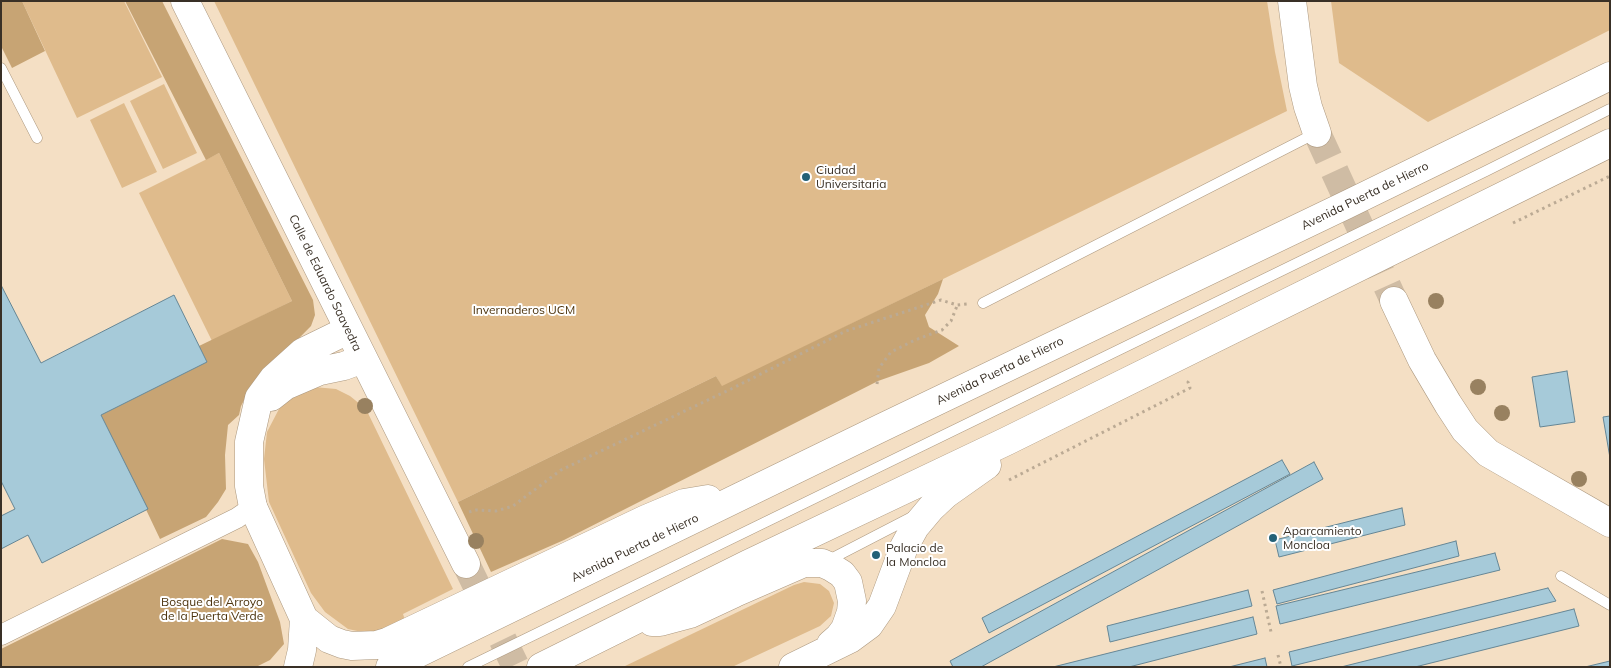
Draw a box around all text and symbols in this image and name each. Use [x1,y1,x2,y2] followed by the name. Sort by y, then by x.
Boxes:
[1299,159,1431,233] street label: Avenida Puerta de Hierro
[816,163,886,191] place label: Ciudad Universitaria
[800,171,812,183] marker: Ciudad Universitaria
[286,212,364,354] street label: Calle de Eduardo Saavedra
[473,303,575,317] park label: Invernaderos UCM
[934,334,1066,408] street label: Avenida Puerta de Hierro
[569,511,701,585] street label: Avenida Puerta de Hierro
[1283,524,1362,552] place label: Aparcamiento Moncloa
[1267,532,1279,544] marker: Aparcamiento Moncloa
[886,541,946,569] place label: Palacio de la Moncloa
[870,549,882,561] marker: Palacio de la Moncloa
[161,595,263,623] park label: Bosque del Arroyo de la Puerta Verde

